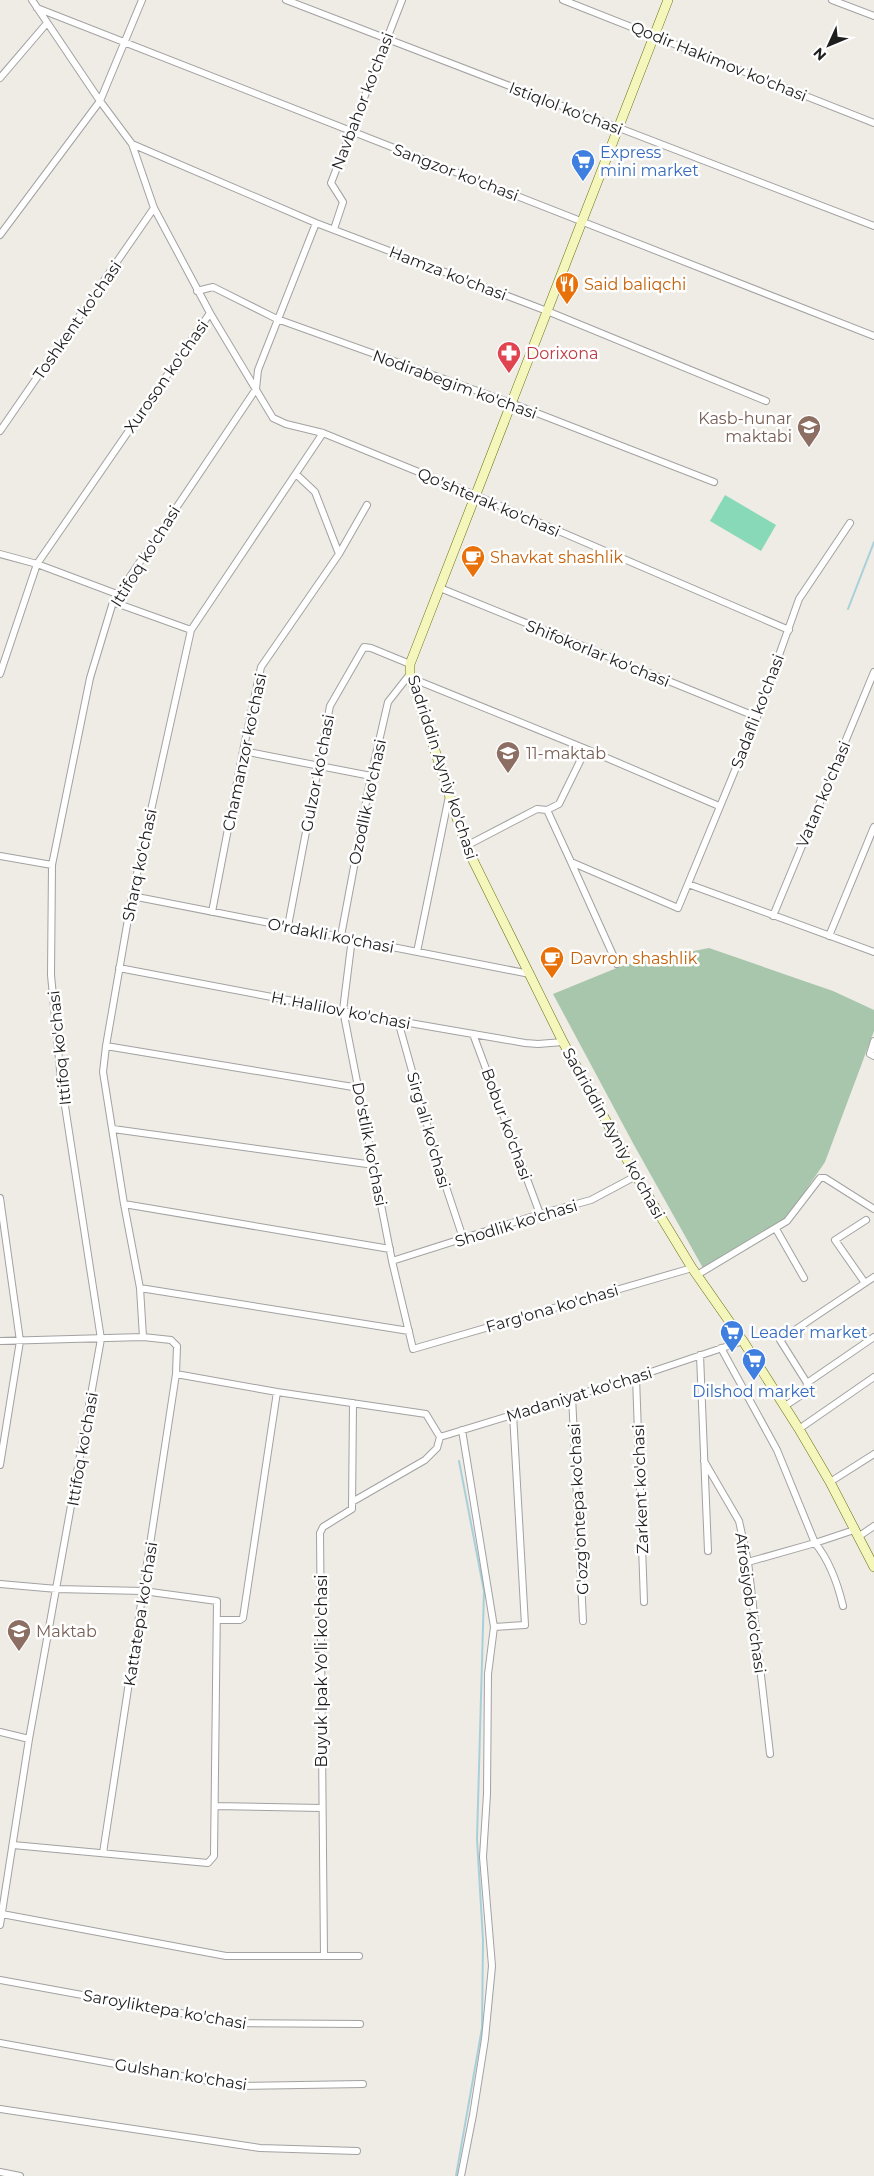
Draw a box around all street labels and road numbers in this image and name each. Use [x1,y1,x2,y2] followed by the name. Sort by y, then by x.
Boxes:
[628,17,810,106] street label: Qodir Hakimov ko'chasi
[327,30,397,173] street label: Navbahor ko'chasi
[506,78,625,139] street label: Istiqlol ko'chasi
[390,140,521,205] street label: Sangzor ko'chasi
[386,242,509,305] street label: Hamza ko'chasi
[29,257,126,383] street label: Toshkent ko'chasi
[120,316,212,436] street label: Xuroson ko'chasi
[370,346,540,423] street label: Nodirabegim ko'chasi
[415,464,563,541] street label: Qo'shterak ko'chasi
[107,502,184,610] street label: Ittifoq ko'chasi
[523,616,673,691] street label: Shifokorlar ko'chasi
[727,651,788,771] street label: Sadafli ko'chasi
[218,671,270,833] street label: Chamanzor ko'chasi
[404,673,481,862] street label: Sadriddin Ayniy ko'chasi
[297,713,338,833] street label: Gulzor ko'chasi
[345,738,390,867] street label: Ozodlik ko'chasi
[793,738,854,850] street label: Vatan ko'chasi
[118,807,161,923] street label: Sharq ko'chasi
[266,914,396,957] street label: O'rdakli ko'chasi
[269,988,412,1033] street label: H. Halilov ko'chasi
[44,990,75,1106] street label: Ittifoq ko'chasi
[559,1044,669,1222] street label: Sadriddin Ayniy ko'chasi
[477,1066,536,1183] street label: Bobur ko'chasi
[403,1070,454,1190] street label: Sirg'ali ko'chasi
[348,1080,391,1208] street label: Do'stlik ko'chasi
[453,1196,580,1251] street label: Shodlik ko'chasi
[484,1280,621,1337] street label: Farg'ona ko'chasi
[504,1363,655,1426] street label: Madaniyat ko'chasi
[63,1391,102,1508] street label: Ittifoq ko'chasi
[565,1423,592,1595] street label: G'ozg'ontepa ko'chasi
[629,1424,652,1554] street label: Zarkent ko'chasi
[731,1531,770,1675] street label: Afrosiyob ko'chasi
[120,1540,161,1688] street label: Kattatepa ko'chasi
[312,1574,331,1768] street label: Buyuk Ipak Yo'li ko'chasi
[82,1986,248,2033] street label: Saroyliktepa ko'chasi
[113,2055,248,2094] street label: Gulshan ko'chasi

